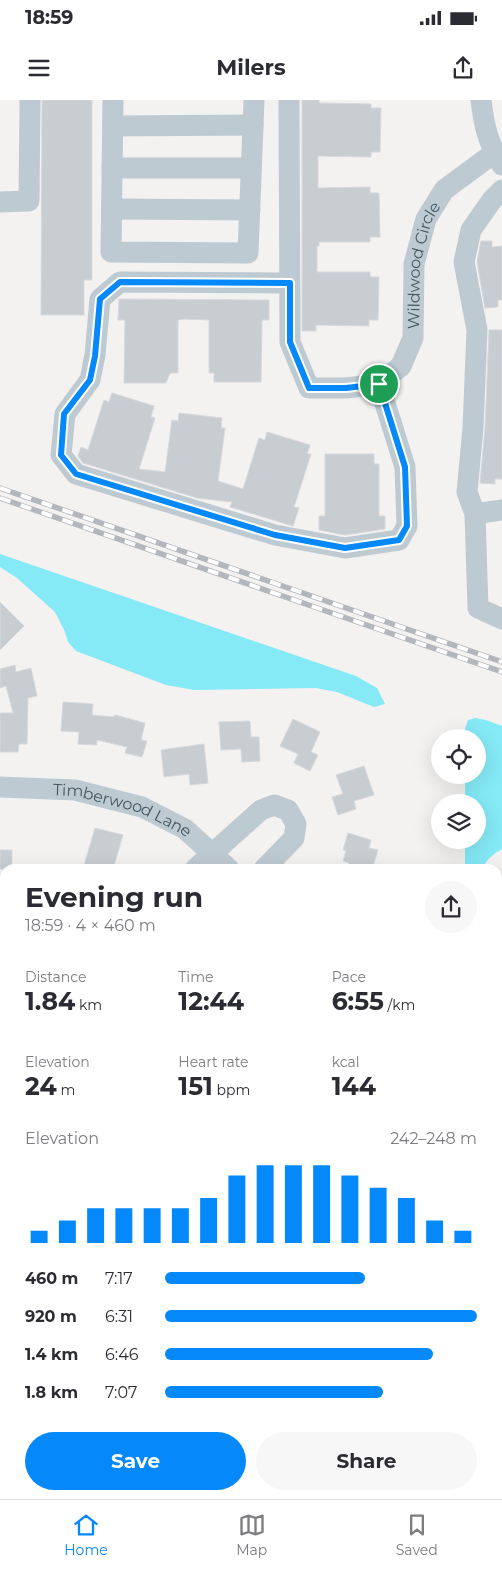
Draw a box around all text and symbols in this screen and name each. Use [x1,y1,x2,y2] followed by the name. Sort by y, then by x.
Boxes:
[25,6,73,29] text: 18:59
[25,54,53,82] icon: menu
[216,54,286,81] text: Milers
[449,54,477,82] icon: share
[404,198,444,329] street label: Wildwood Circle
[358,363,400,405] pin
[365,370,393,398] icon: arrive
[431,729,486,849] map controls
[431,729,486,784] button: locate
[53,780,196,840] street label: Timberwood Lane
[431,794,486,849] button: layers
[25,880,203,914] text: Evening run
[425,881,477,933] button: share
[25,916,156,935] text: 18:59 · 4 × 460 m
[25,968,87,986] text: Distance
[178,968,213,986] text: Time
[332,968,366,986] text: Pace
[25,986,75,1016] text: 1.84
[178,986,244,1016] text: 12:44
[332,986,384,1016] text: 6:55
[75,996,102,1014] text: km
[384,996,415,1014] text: /km
[25,1053,90,1071] text: Elevation
[178,1053,249,1071] text: Heart rate
[332,1053,360,1071] text: kcal
[25,1071,57,1101] text: 24
[178,1071,213,1101] text: 151
[332,1071,376,1101] text: 144
[57,1081,75,1099] text: m
[213,1081,250,1099] text: bpm
[25,1129,99,1148] text: Elevation
[390,1129,477,1148] text: 242–248 m
[25,1269,78,1288] text: 460 m
[105,1269,133,1288] text: 7:17
[25,1307,77,1326] text: 920 m
[105,1307,133,1326] text: 6:31
[25,1345,78,1364] text: 1.4 km
[105,1345,138,1364] text: 6:46
[25,1383,78,1402] text: 1.8 km
[105,1383,137,1402] text: 7:07
[25,1432,246,1490] button: Save
[256,1432,477,1490] button: Share
[64,1511,108,1559] tab: Home
[236,1511,267,1559] tab: Map
[396,1511,438,1559] tab: Saved

